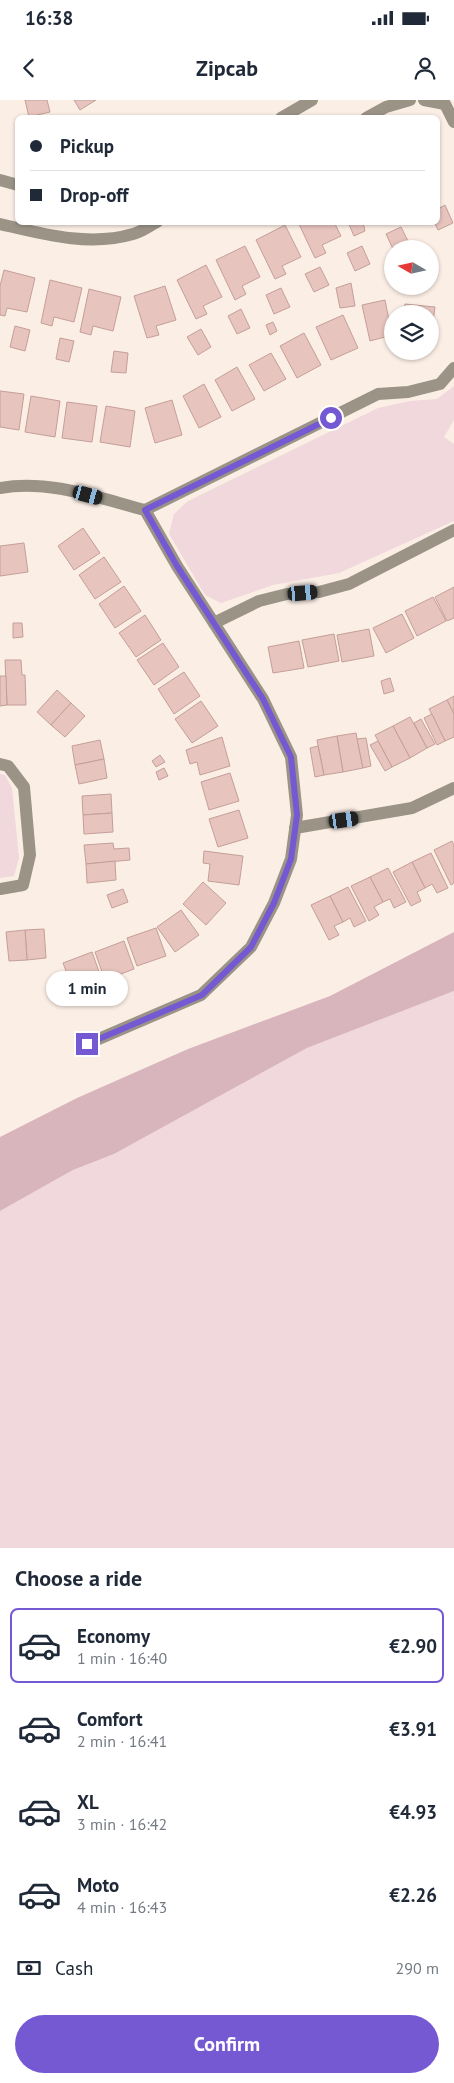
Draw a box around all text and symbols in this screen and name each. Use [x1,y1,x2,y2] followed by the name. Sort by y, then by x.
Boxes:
[25,6,73,30] text: 16:38
[15,54,43,82] icon: back
[196,54,258,82] text: Zipcab
[411,54,439,82] icon: person
[60,134,114,158] text: Pickup
[60,183,128,207] text: Drop-off
[384,240,439,295] north arrow
[384,240,439,360] map controls
[384,305,439,360] button: layers
[320,407,342,429] route start
[71,484,104,506] car
[287,584,318,602] car
[328,810,359,830] car
[46,972,128,1006] callout: 1 min
[67,978,107,998] text: 1 min
[76,1033,98,1055] route end
[15,1564,142,1592] text: Choose a ride
[17,1623,62,1668] icon: car
[77,1624,150,1648] text: Economy
[389,1634,437,1658] text: €2.90
[77,1648,167,1668] text: 1 min · 16:40
[17,1706,62,1751] icon: car
[77,1707,143,1731] text: Comfort
[389,1717,437,1741] text: €3.91
[77,1731,167,1751] text: 2 min · 16:41
[17,1789,62,1834] icon: car
[77,1790,99,1814] text: XL
[389,1800,437,1824] text: €4.93
[77,1814,167,1834] text: 3 min · 16:42
[17,1872,62,1917] icon: car
[77,1873,119,1897] text: Moto
[389,1883,437,1907] text: €2.26
[77,1897,167,1917] text: 4 min · 16:43
[15,1954,43,1982] icon: cash
[55,1956,93,1980] text: Cash
[396,1958,439,1978] text: 290 m
[15,2015,439,2073] button: Confirm

